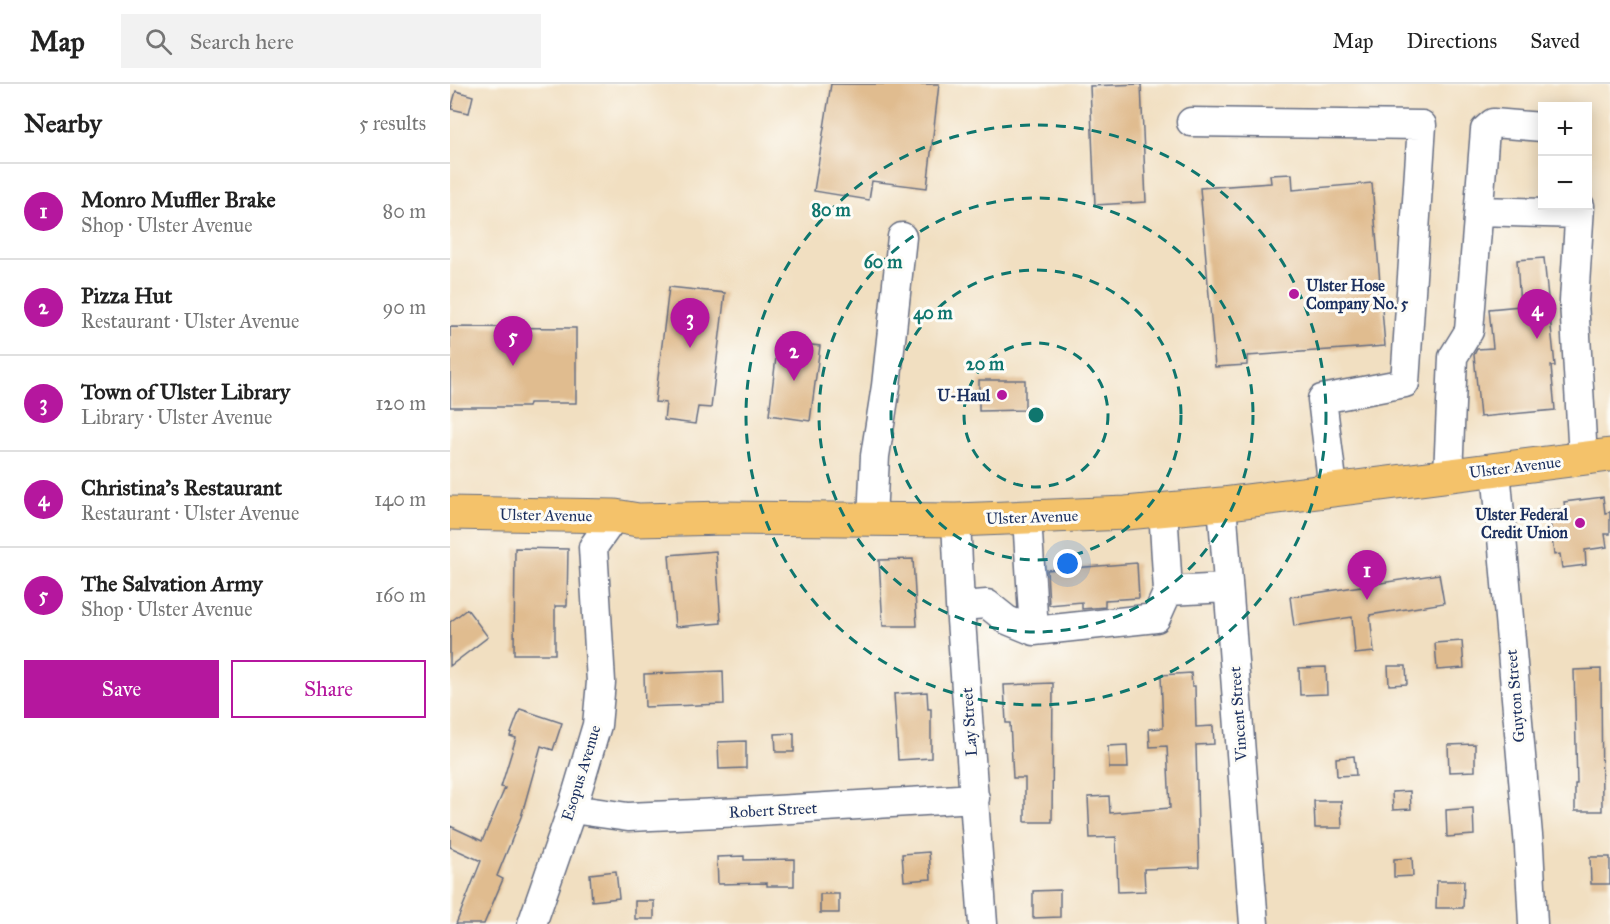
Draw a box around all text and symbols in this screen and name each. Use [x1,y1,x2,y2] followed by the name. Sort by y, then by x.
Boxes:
[121,14,541,68] search box
[30,24,85,59] text: Map
[142,25,175,58] icon: search
[190,28,294,55] text: Search here
[1333,28,1374,54] text: Map
[1407,28,1497,54] text: Directions
[1530,28,1580,54] text: Saved
[1538,102,1592,210] map controls
[1538,102,1592,156] button: +
[24,107,102,139] text: Nearby
[359,111,426,135] text: 5 results
[1538,156,1592,210] button: −
[81,186,276,213] text: Monro Muffler Brake
[40,199,47,223] text: 1
[383,199,426,223] text: 80 m
[811,199,851,221] text: 80 m
[81,213,253,237] text: Shop · Ulster Avenue
[864,251,903,273] text: 60 m
[1306,276,1409,314] place label: Ulster Hose Company No. 5
[81,282,172,309] text: Pizza Hut
[1287,287,1301,301] marker: Ulster Hose Company No. 5
[1518,290,1556,339] pin: 4
[39,295,48,319] text: 2
[383,295,426,319] text: 90 m
[670,298,710,348] pin: 3
[913,302,954,325] text: 40 m
[81,309,299,333] text: Restaurant · Ulster Avenue
[494,316,532,366] pin: 5
[774,332,814,381] pin: 2
[966,353,1005,375] text: 20 m
[81,378,290,405] text: Town of Ulster Library
[937,386,991,405] place label: U-Haul
[995,388,1009,402] marker: U-Haul
[40,391,48,415] text: 3
[375,391,426,415] text: 120 m
[81,405,272,429] text: Library · Ulster Avenue
[1026,405,1046,425] centre of rings
[1468,452,1562,482] street label: Ulster Avenue
[81,474,282,501] text: Christina's Restaurant
[38,487,49,511] text: 4
[374,487,426,511] text: 140 m
[81,501,299,525] text: Restaurant · Ulster Avenue
[500,505,593,525] street label: Ulster Avenue
[1475,505,1569,542] place label: Ulster Federal Credit Union
[985,506,1079,528] street label: Ulster Avenue
[1573,516,1587,530] marker: Ulster Federal Credit Union
[1053,549,1082,578] your location
[1348,550,1386,600] pin: 1
[81,570,263,597] text: The Salvation Army
[39,583,48,607] text: 5
[375,583,426,607] text: 160 m
[81,597,253,621] text: Shop · Ulster Avenue
[1501,648,1529,743] street label: Guyton Street
[24,660,219,718] button: Save
[231,660,426,718] button: Share
[1225,666,1251,763] street label: Vincent Street
[957,687,981,757] street label: Lay Street
[557,722,605,823] street label: Esopus Avenue
[728,798,818,822] street label: Robert Street

